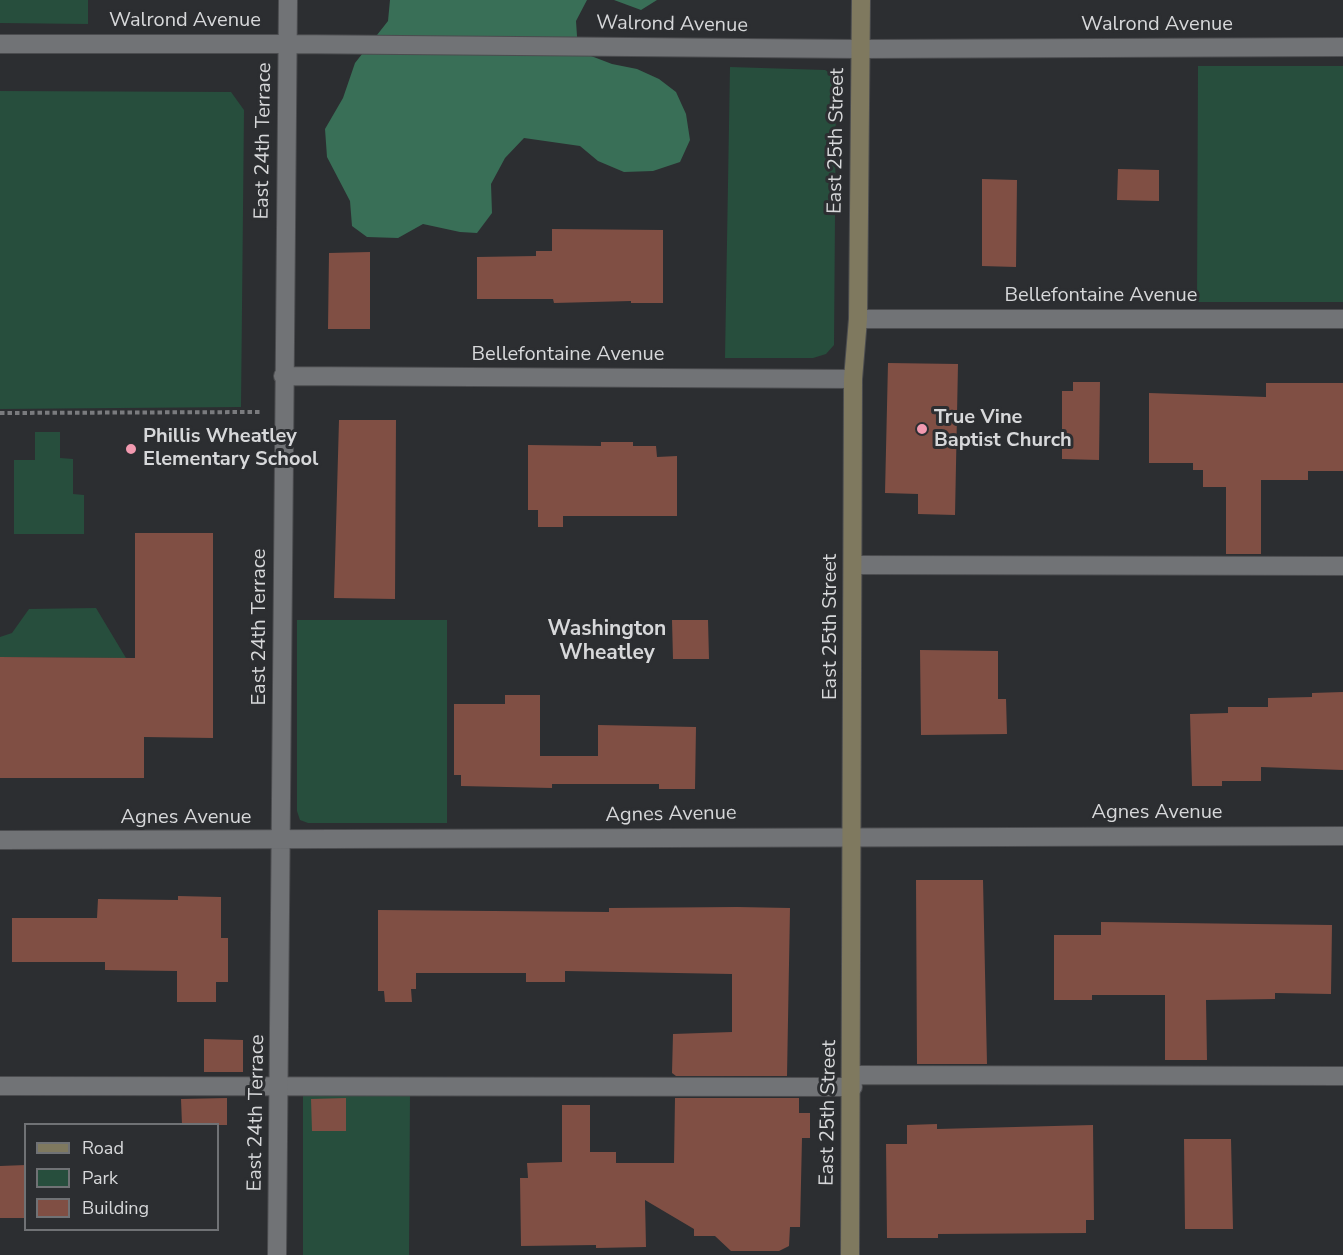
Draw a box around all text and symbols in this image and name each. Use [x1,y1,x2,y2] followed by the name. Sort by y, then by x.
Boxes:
[109,9,261,33] street label: Walrond Avenue
[596,12,748,38] street label: Walrond Avenue
[1081,13,1233,37] street label: Walrond Avenue
[251,62,277,220] street label: East 24th Terrace
[824,68,850,214] street label: East 25th Street
[1005,284,1197,308] street label: Bellefontaine Avenue
[472,343,664,367] street label: Bellefontaine Avenue
[934,406,1072,453] place label: True Vine Baptist Church
[915,422,929,436] marker: True Vine Baptist Church
[143,425,318,472] place label: Phillis Wheatley Elementary School
[124,442,138,456] marker: Phillis Wheatley Elementary School
[248,549,272,705] street label: East 24th Terrace
[819,554,843,700] street label: East 25th Street
[548,617,666,667] district label: Washington Wheatley
[1091,801,1223,825] street label: Agnes Avenue
[605,802,737,828] street label: Agnes Avenue
[120,806,252,830] street label: Agnes Avenue
[244,1034,270,1192] street label: East 24th Terrace
[816,1040,842,1186] street label: East 25th Street
[24,1123,219,1231] legend
[82,1136,124,1160] text: Road
[82,1166,118,1190] text: Park
[82,1196,149,1220] text: Building

